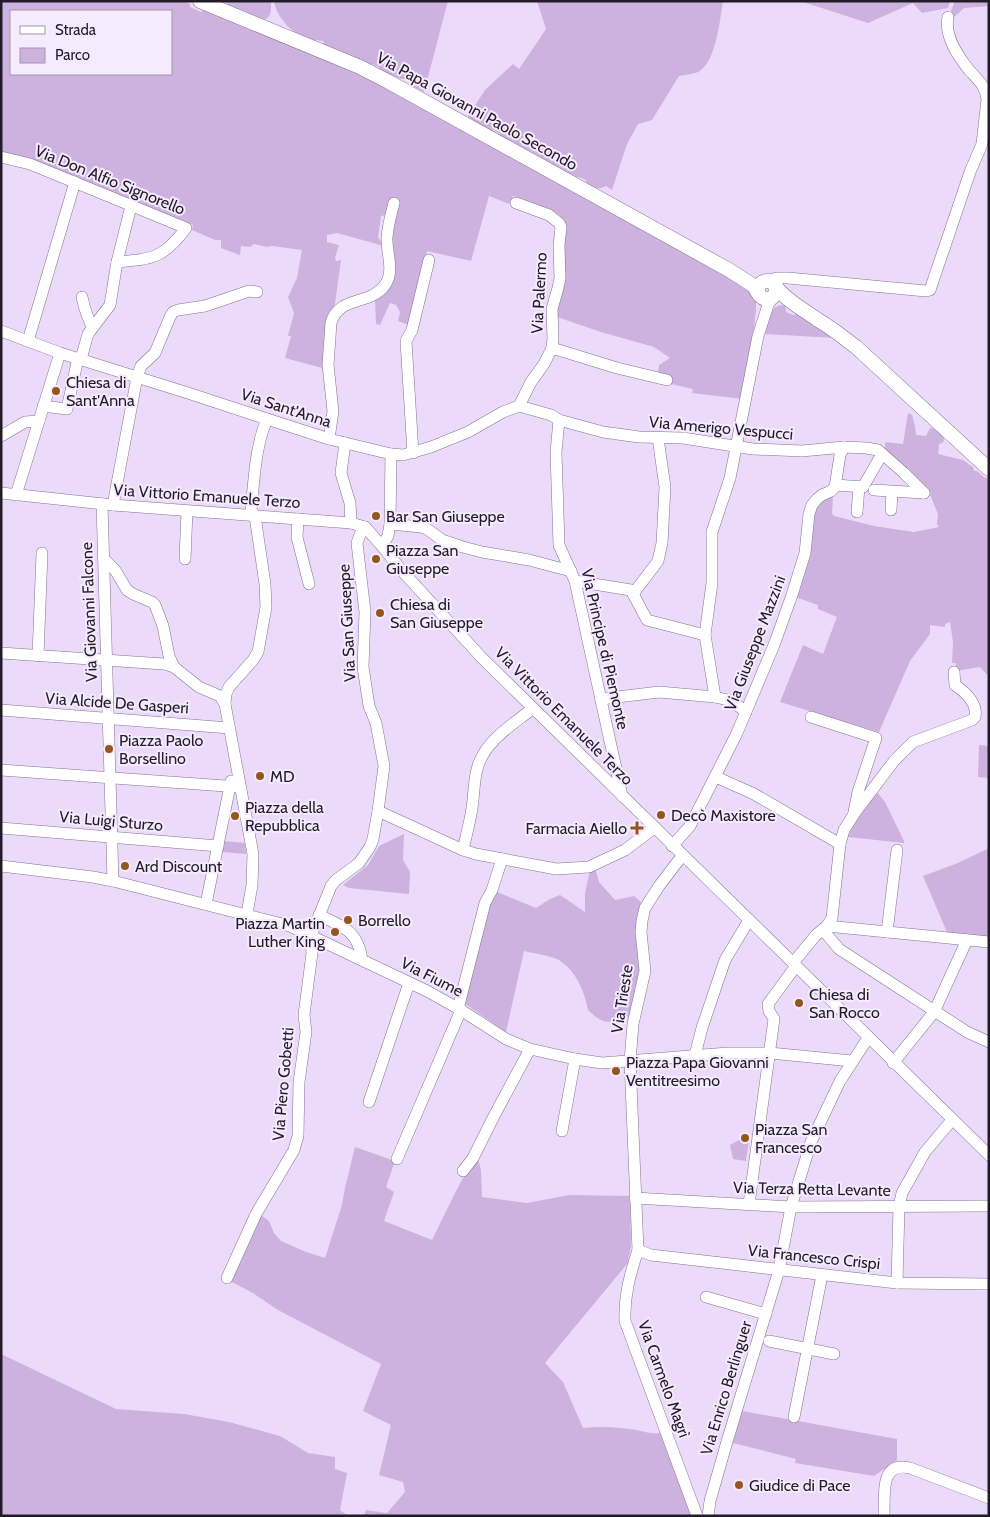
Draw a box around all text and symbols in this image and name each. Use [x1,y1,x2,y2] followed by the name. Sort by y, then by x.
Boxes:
[10,10,172,75] legend
[55,21,97,39] text: Strada
[55,46,90,64] text: Parco
[373,48,581,174] street label: Via Papa Giovanni Paolo Secondo
[32,141,188,219] street label: Via Don Alfio Signorello
[527,252,551,334] street label: Via Palermo
[66,373,135,410] place label: Chiesa di Sant'Anna
[238,384,334,432] street label: Via Sant'Anna
[50,385,62,397] marker: Chiesa di Sant'Anna
[648,412,794,444] street label: Via Amerigo Vespucci
[113,480,301,512] street label: Via Vittorio Emanuele Terzo
[386,507,505,526] place label: Bar San Giuseppe
[370,510,382,522] marker: Bar San Giuseppe
[386,541,459,578] place label: Piazza San Giuseppe
[77,542,101,682] street label: Via Giovanni Falcone
[370,553,382,565] marker: Piazza San Giuseppe
[334,564,360,682] street label: Via San Giuseppe
[577,567,633,731] street label: Via Principe di Piemonte
[720,573,790,713] street label: Via Giuseppe Mazzini
[390,595,483,632] place label: Chiesa di San Giuseppe
[374,607,386,619] marker: Chiesa di San Giuseppe
[491,643,637,789] street label: Via Vittorio Emanuele Terzo
[45,689,189,717] street label: Via Alcide De Gasperi
[119,731,204,768] place label: Piazza Paolo Borsellino
[103,743,115,755] marker: Piazza Paolo Borsellino
[270,767,295,786] place label: MD
[254,770,266,782] marker: MD
[245,798,324,835] place label: Piazza della Repubblica
[671,806,776,825] place label: Decò Maxistore
[58,807,164,835] street label: Via Luigi Sturzo
[655,809,667,821] marker: Decò Maxistore
[229,810,241,822] marker: Piazza della Repubblica
[525,819,627,838] place label: Farmacia Aiello
[631,822,643,834] marker: Farmacia Aiello
[135,857,223,876] place label: Ard Discount
[119,860,131,872] marker: Ard Discount
[358,911,411,930] place label: Borrello
[235,914,326,951] place label: Piazza Martin Luther King
[342,914,354,926] marker: Borrello
[329,926,341,938] marker: Piazza Martin Luther King
[398,953,466,1001] street label: Via Fiume
[607,963,637,1035] street label: Via Trieste
[809,985,880,1022] place label: Chiesa di San Rocco
[793,997,805,1009] marker: Chiesa di San Rocco
[269,1027,297,1141] street label: Via Piero Gobetti
[626,1053,769,1090] place label: Piazza Papa Giovanni Ventitreesimo
[610,1065,622,1077] marker: Piazza Papa Giovanni Ventitreesimo
[755,1120,828,1157] place label: Piazza San Francesco
[739,1132,751,1144] marker: Piazza San Francesco
[733,1178,891,1200] street label: Via Terza Retta Levante
[747,1241,881,1273] street label: Via Francesco Crispi
[634,1318,694,1441] street label: Via Carmelo Magrì
[697,1318,756,1457] street label: Via Enrico Berlinguer
[749,1476,850,1495] place label: Giudice di Pace
[733,1479,745,1491] marker: Giudice di Pace

